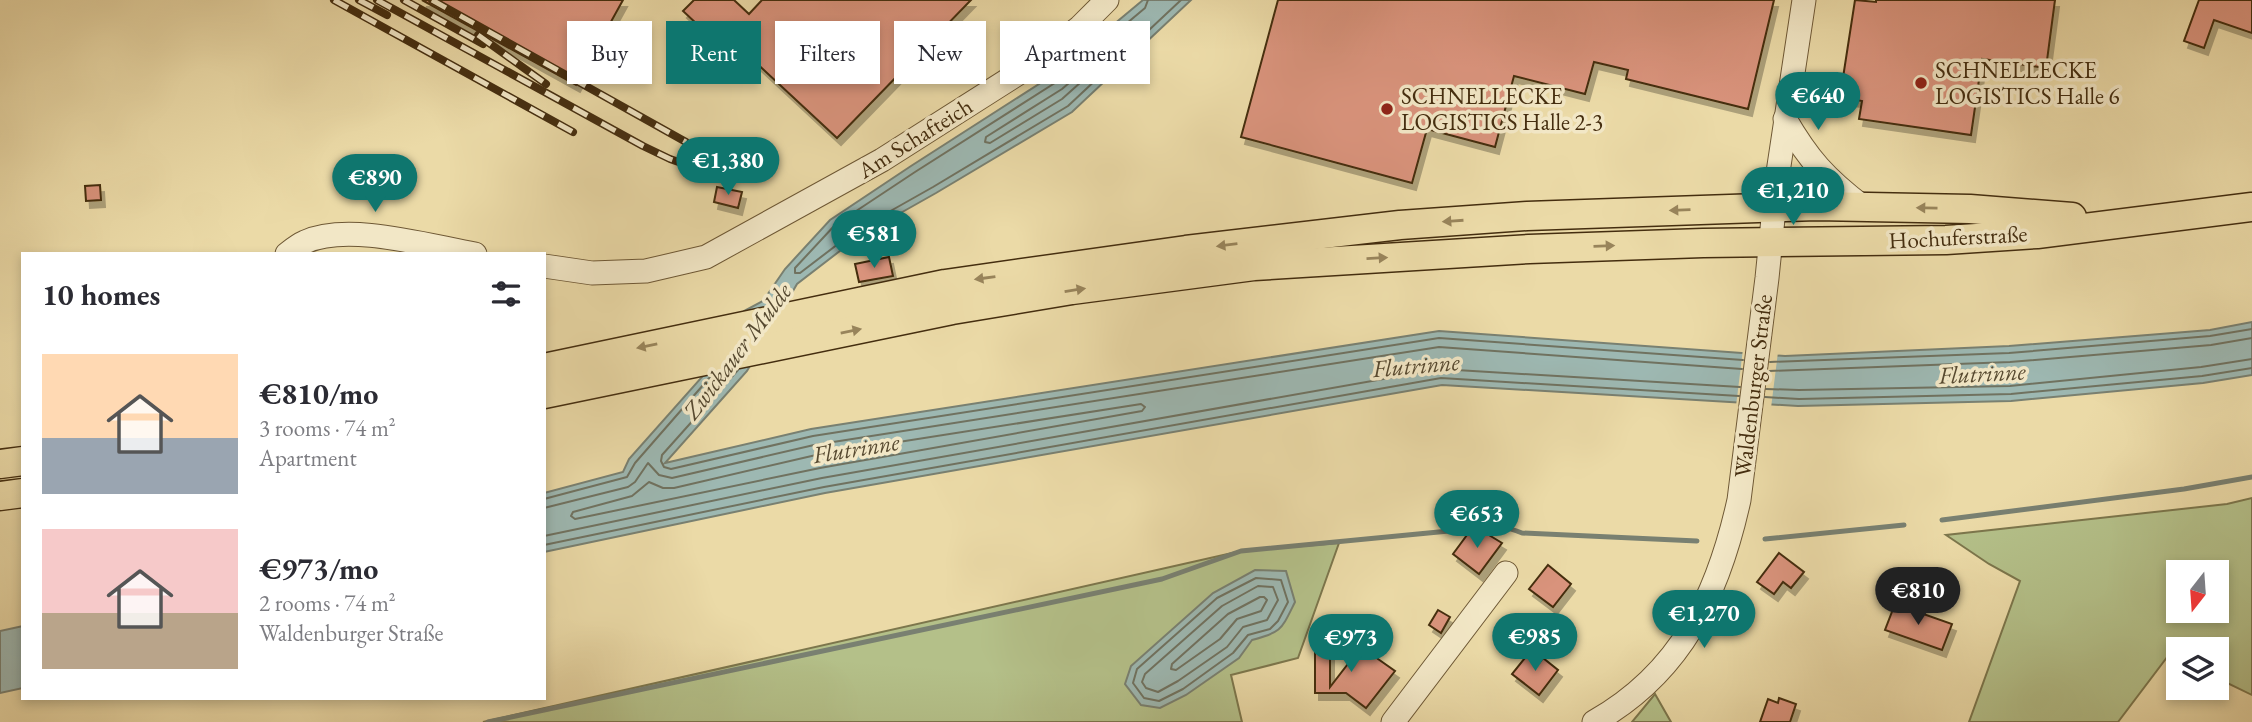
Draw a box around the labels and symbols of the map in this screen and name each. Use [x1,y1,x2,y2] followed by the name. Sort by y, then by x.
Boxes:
[1935,55,2120,111] place label: SCHNELLECKE LOGISTICS Halle 6
[1777,72,1859,132] pin: €640
[1913,75,1929,91] marker: SCHNELLECKE LOGISTICS Halle 6
[1401,81,1603,137] place label: SCHNELLECKE LOGISTICS Halle 2-3
[851,91,978,186] street label: Am Schafteich
[1379,101,1395,117] marker: SCHNELLECKE LOGISTICS Halle 2-3
[671,138,785,197] pin: €1,380
[334,154,416,214] pin: €890
[1736,168,1850,227] pin: €1,210
[1916,202,1938,214] one-way arrow
[1669,205,1691,216] one-way arrow
[833,210,915,270] pin: €581
[1442,216,1464,227] one-way arrow
[1888,218,2028,256] street label: Hochuferstraße
[1216,240,1238,251] one-way arrow
[1593,240,1615,252] one-way arrow
[1366,252,1388,263] one-way arrow
[974,273,996,284] one-way arrow
[675,276,799,426] water label: Zwickauer Mulde
[1064,284,1086,295] one-way arrow
[1727,293,1779,479] street label: Waldenburger Straße
[840,325,862,336] one-way arrow
[636,341,658,352] one-way arrow
[1370,346,1462,384] water label: Flutrinne
[1937,355,2027,391] water label: Flutrinne
[810,426,902,470] water label: Flutrinne
[1436,490,1518,550] pin: €653
[2166,560,2230,623] north arrow
[1877,568,1959,627] pin: €810
[1647,590,1761,650] pin: €1,270
[1310,614,1392,674] pin: €973
[1494,614,1576,673] pin: €985

